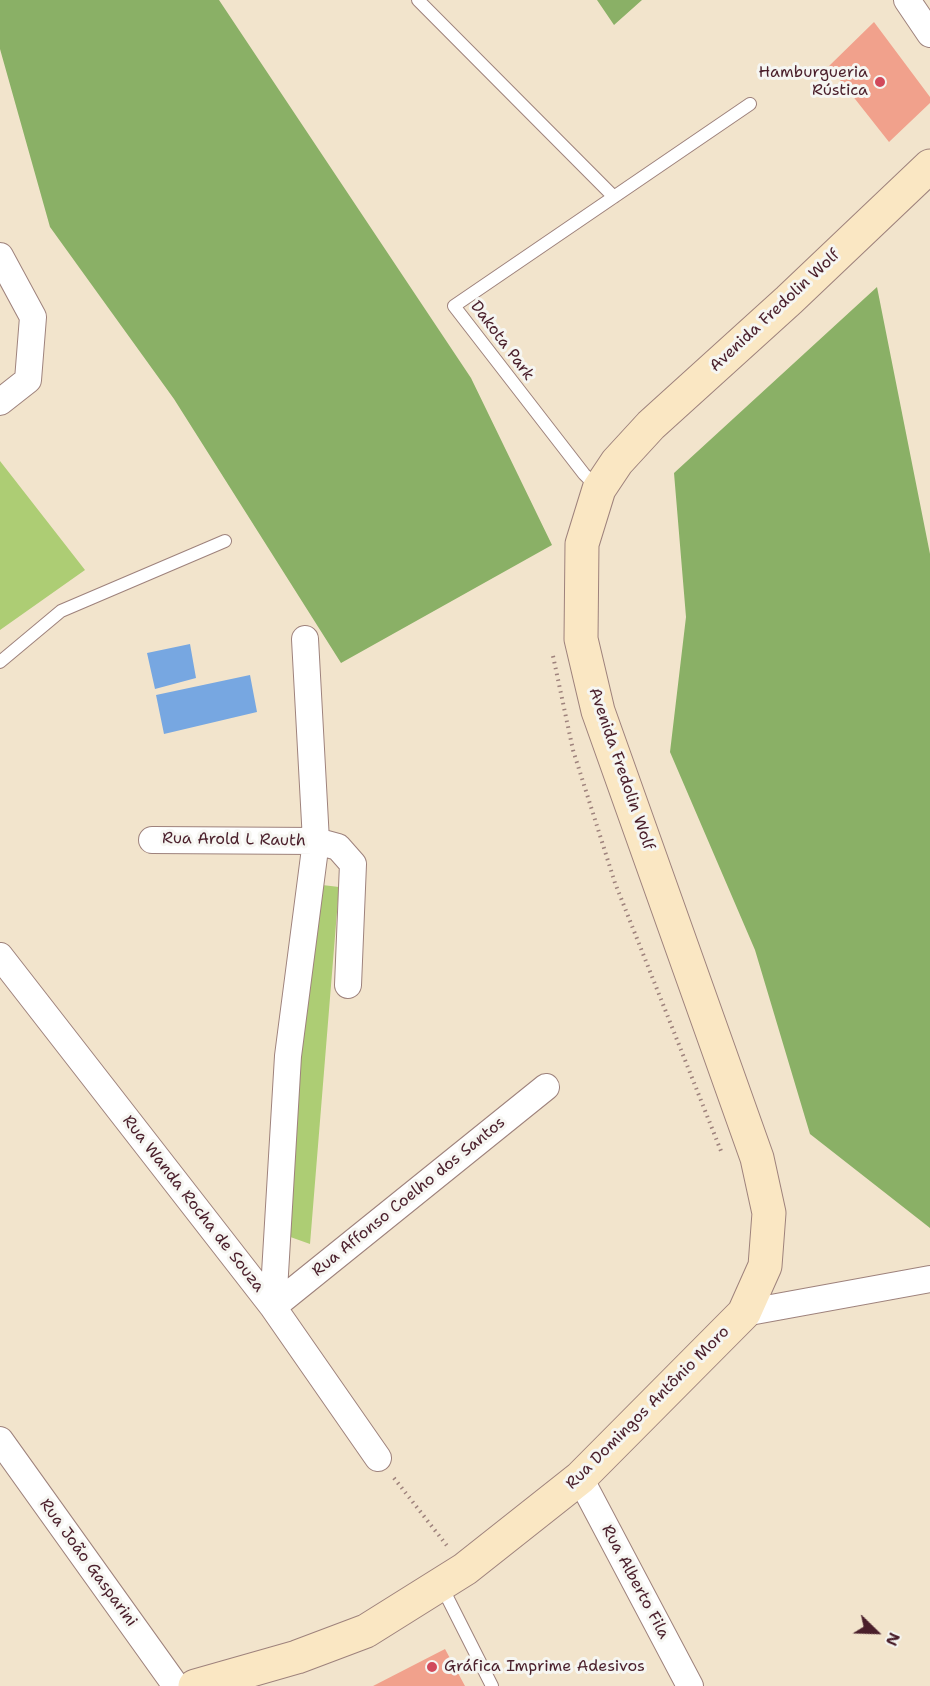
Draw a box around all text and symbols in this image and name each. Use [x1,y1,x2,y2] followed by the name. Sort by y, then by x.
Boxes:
[759,63,868,101] place label: Hamburgueria Rústica
[873,75,887,89] marker: Hamburgueria Rústica
[706,246,844,376] street label: Avenida Fredolin Wolf
[466,297,538,385] street label: Dakota Park
[584,685,658,853] street label: Avenida Fredolin Wolf
[162,829,306,851] street label: Rua Arold L Rauth
[118,1112,268,1296] street label: Rua Wanda Rocha de Souza
[309,1113,509,1281] street label: Rua Affonso Coelho dos Santos
[562,1322,734,1494] street label: Rua Domingos Antônio Moro
[35,1495,141,1631] street label: Rua João Gasparini
[597,1522,673,1642] street label: Rua Alberto Fila
[846,1602,906,1662] north arrow
[881,1629,905,1649] text: N
[444,1657,645,1677] place label: Gráfica Imprime Adesivos
[425,1660,439,1674] marker: Gráfica Imprime Adesivos

